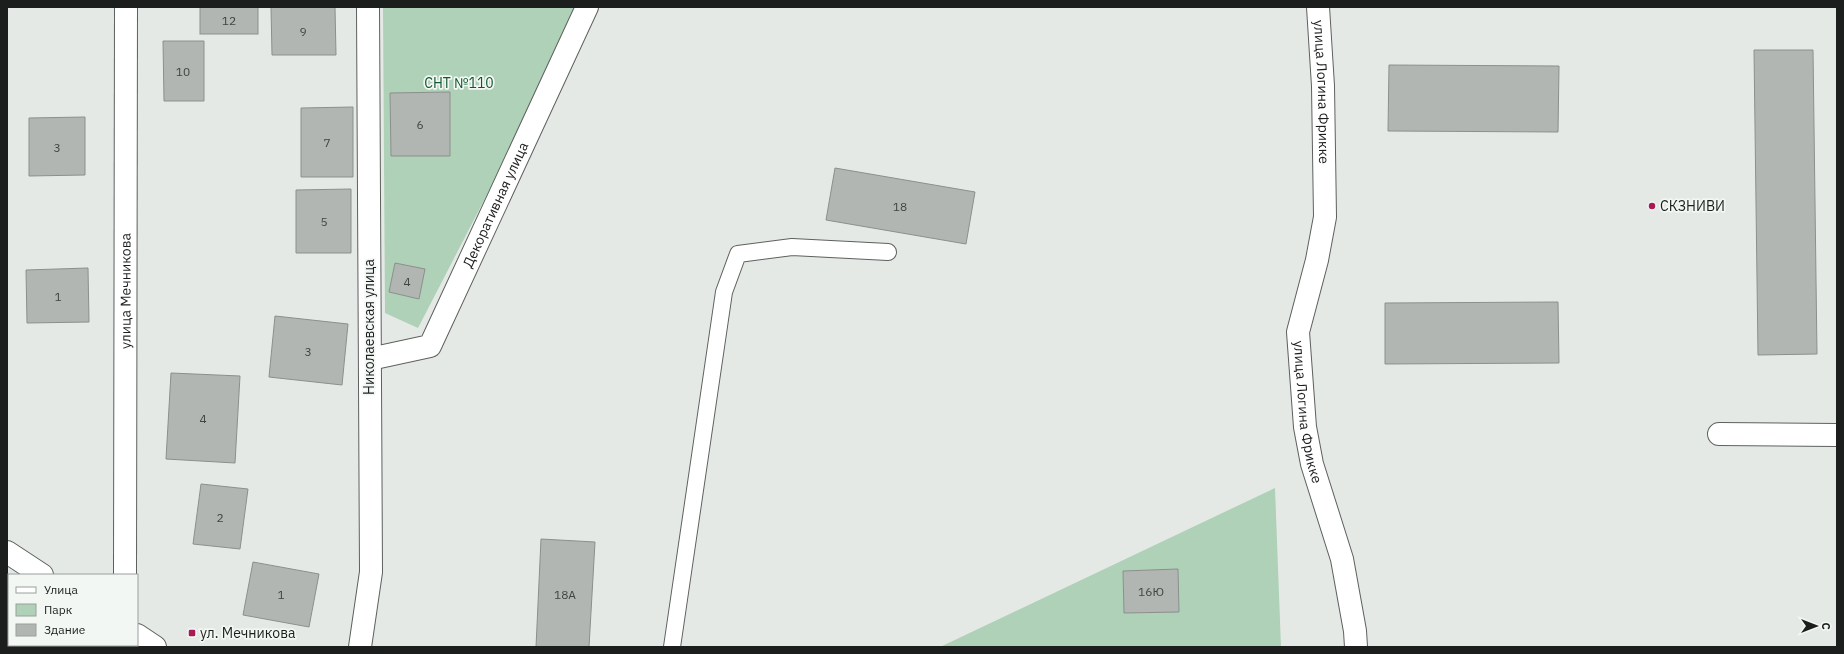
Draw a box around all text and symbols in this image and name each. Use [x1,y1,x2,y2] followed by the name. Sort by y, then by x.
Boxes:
[222,13,236,28] house number: 12
[1310,19,1333,164] street label: улица Логина Фрикке
[299,24,307,39] house number: 9
[176,64,190,79] house number: 10
[424,74,494,92] park label: СНТ №110
[416,117,424,132] house number: 6
[323,135,331,150] house number: 7
[459,139,532,270] street label: Декоративная улица
[53,140,61,155] house number: 3
[1660,197,1725,215] place label: СКЗНИВИ
[893,199,907,214] house number: 18
[1647,201,1657,211] marker: СКЗНИВИ
[320,214,328,229] house number: 5
[116,233,135,349] street label: улица Мечникова
[360,259,378,395] street label: Николаевская улица
[403,274,411,289] house number: 4
[54,289,62,304] house number: 1
[1290,340,1327,486] street label: улица Логина Фрикке
[304,344,312,359] house number: 3
[199,411,207,426] house number: 4
[216,510,224,525] house number: 2
[8,574,138,646] legend
[44,582,78,597] text: Улица
[1138,584,1164,599] house number: 16Ю
[277,587,285,602] house number: 1
[554,587,576,602] house number: 18А
[44,602,73,617] text: Парк
[1796,606,1836,646] north arrow
[44,622,86,637] text: Здание
[1819,622,1833,630] text: С
[200,624,296,642] place label: ул. Мечникова
[187,628,197,638] marker: ул. Мечникова

